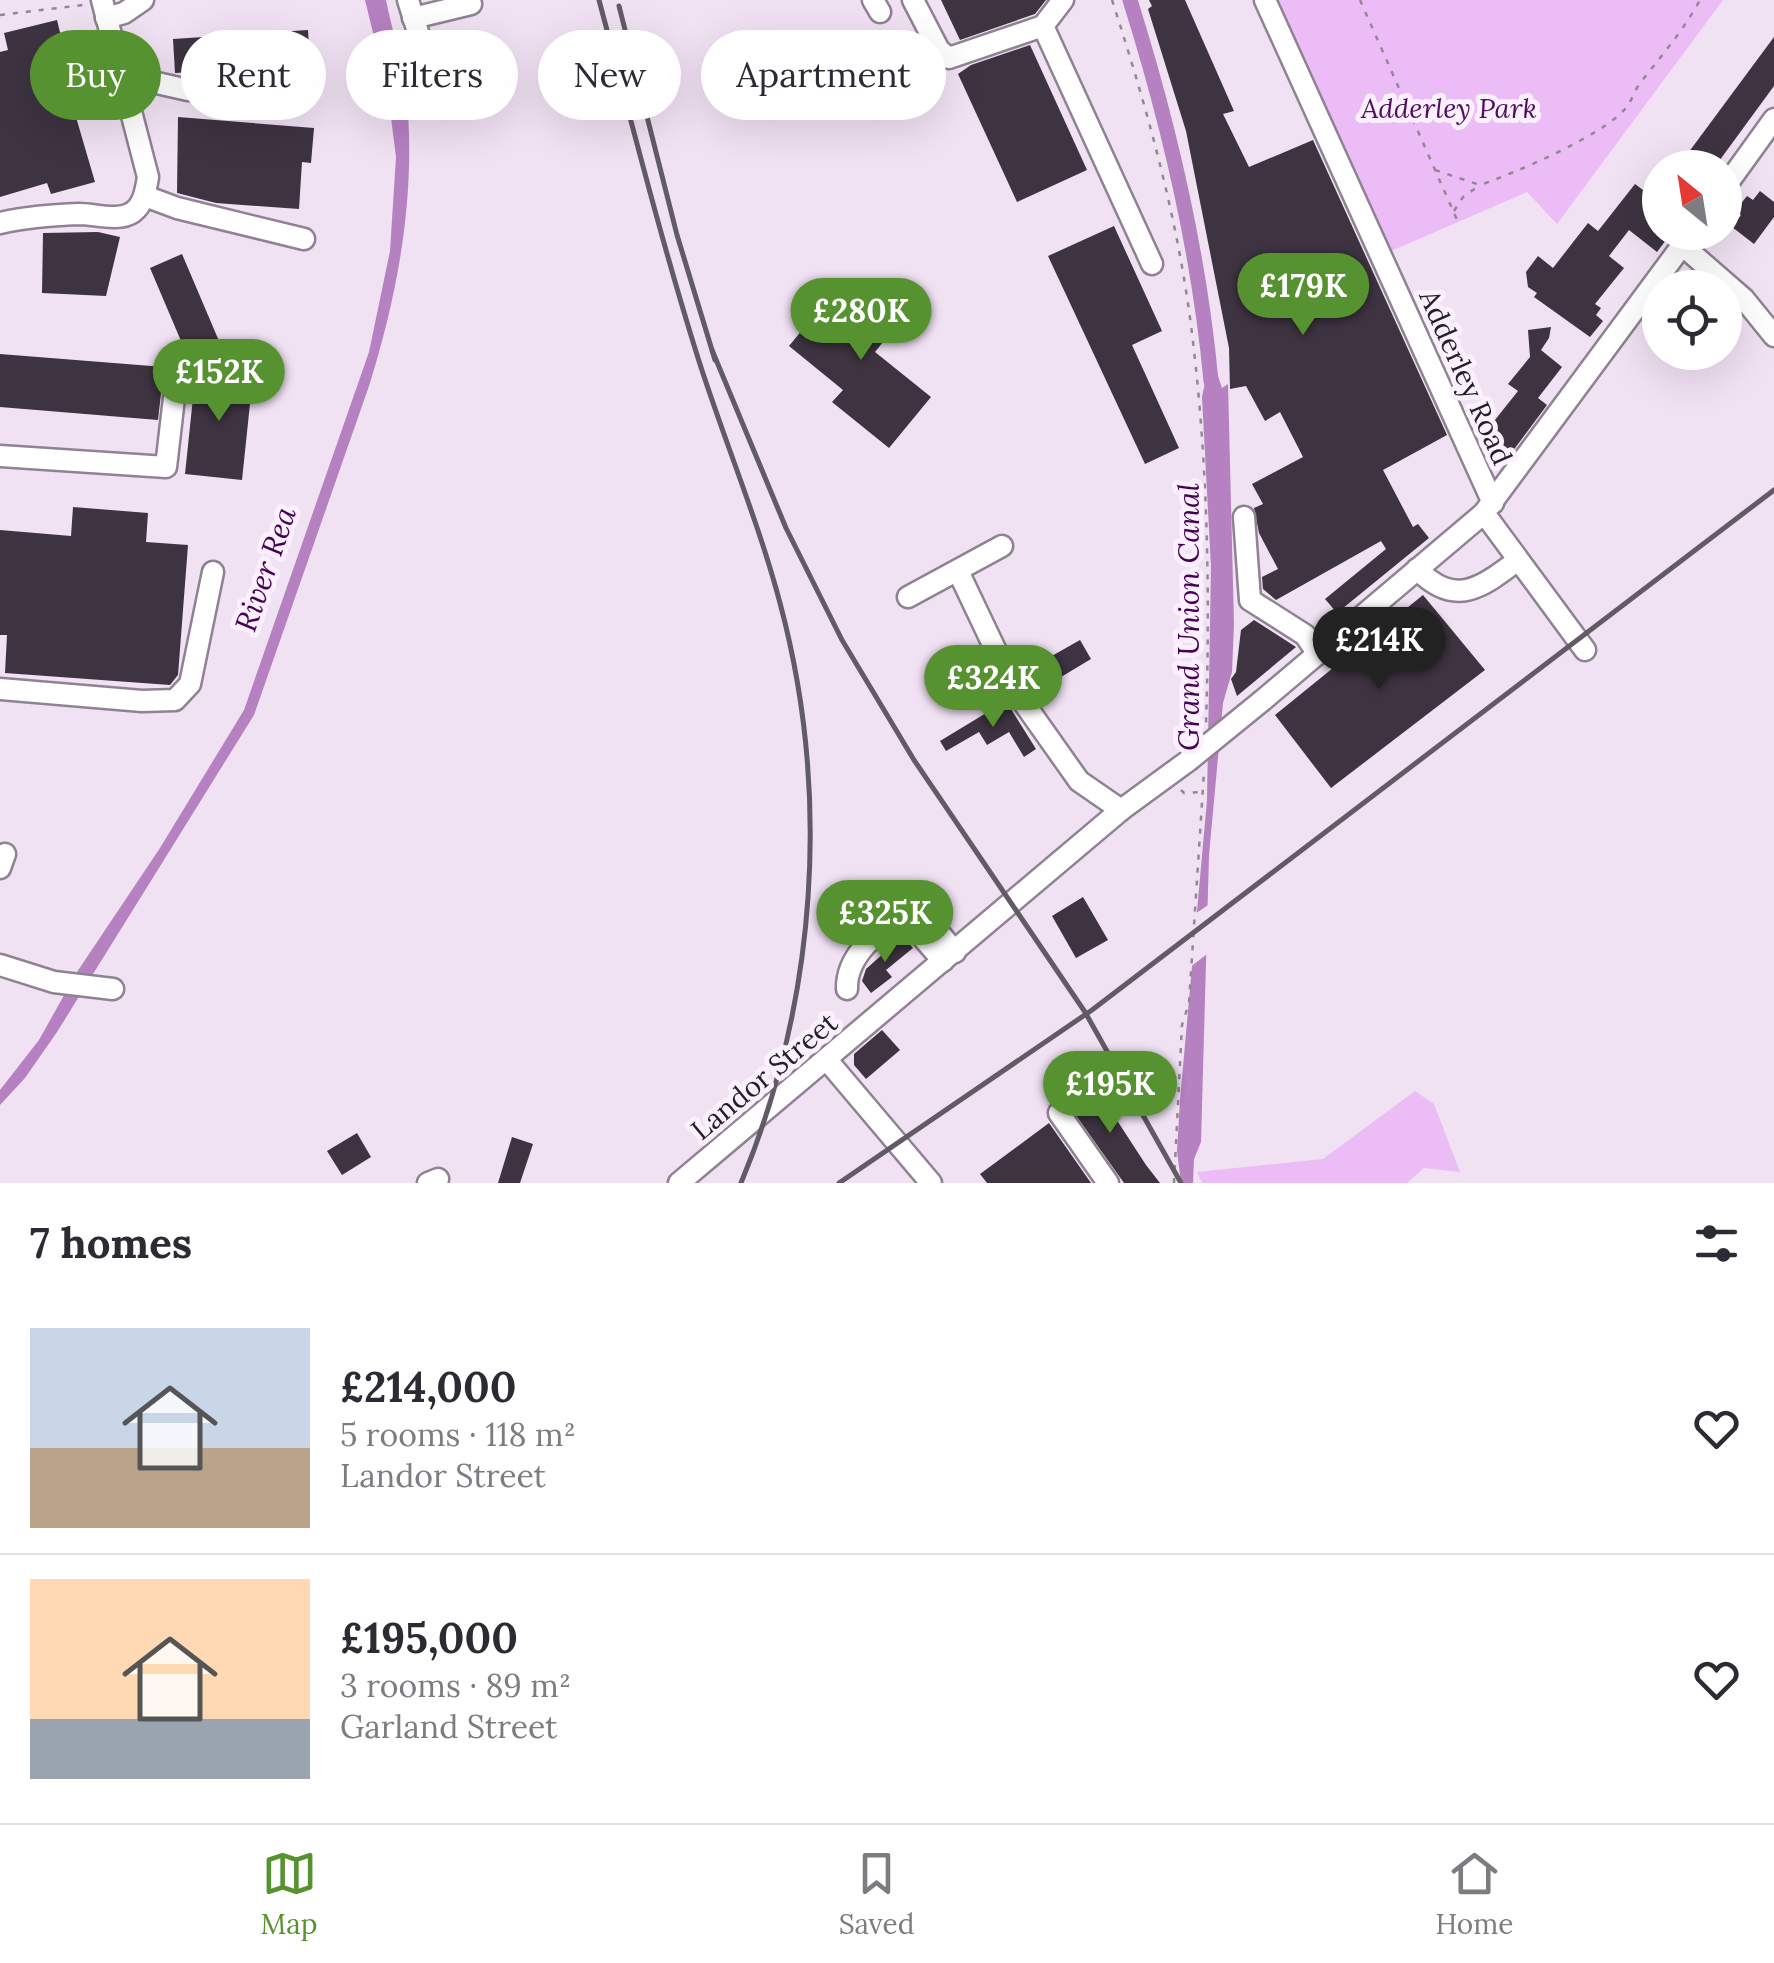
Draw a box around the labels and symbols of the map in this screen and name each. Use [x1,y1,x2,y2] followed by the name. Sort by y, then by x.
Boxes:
[1360,90,1537,126] park label: Adderley Park
[1642,150,1742,250] north arrow
[1233,253,1373,338] pin: £179K
[791,278,931,363] pin: £280K
[1411,283,1521,470] street label: Adderley Road
[149,339,289,424] pin: £152K
[1169,482,1207,751] water label: Grand Union Canal
[226,501,304,636] water label: River Rea
[1309,607,1449,692] pin: £214K
[923,645,1063,730] pin: £324K
[815,880,955,965] pin: £325K
[683,1004,845,1148] street label: Landor Street
[1040,1051,1180,1136] pin: £195K

